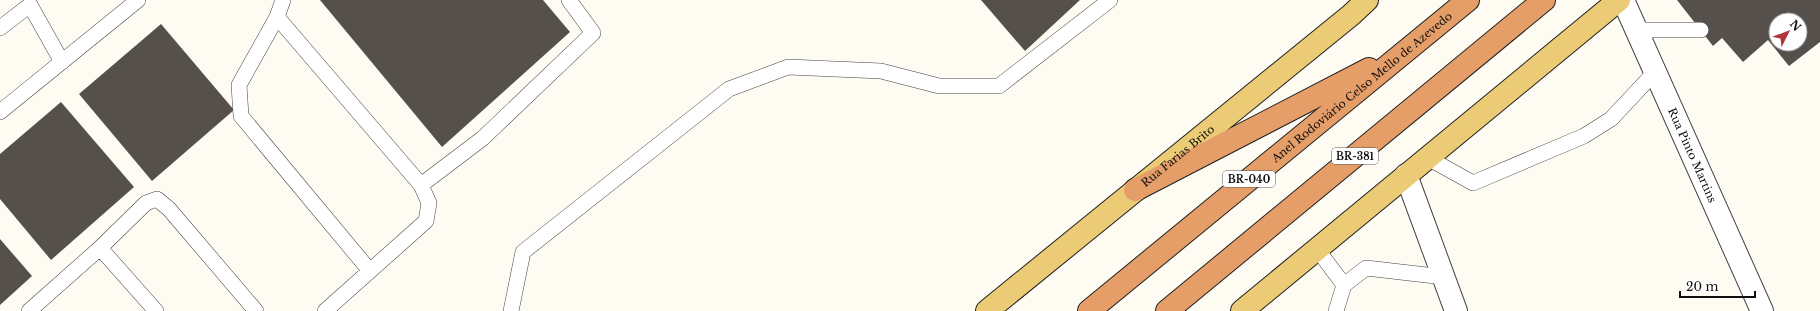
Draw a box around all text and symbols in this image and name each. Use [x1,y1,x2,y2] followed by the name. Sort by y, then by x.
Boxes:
[1268,9,1455,166] street label: Anel Rodoviário Celso Mello de Azevedo
[1768,12,1808,52] north arrow
[1787,17,1805,34] text: N
[1665,106,1720,205] street label: Rua Pinto Martins
[1138,122,1217,190] street label: Rua Farias Brito
[1332,148,1378,164] road number: BR-381
[1223,171,1275,187] road number: BR-040
[1680,273,1755,299] scale bar
[1686,279,1718,294] text: 20 m

